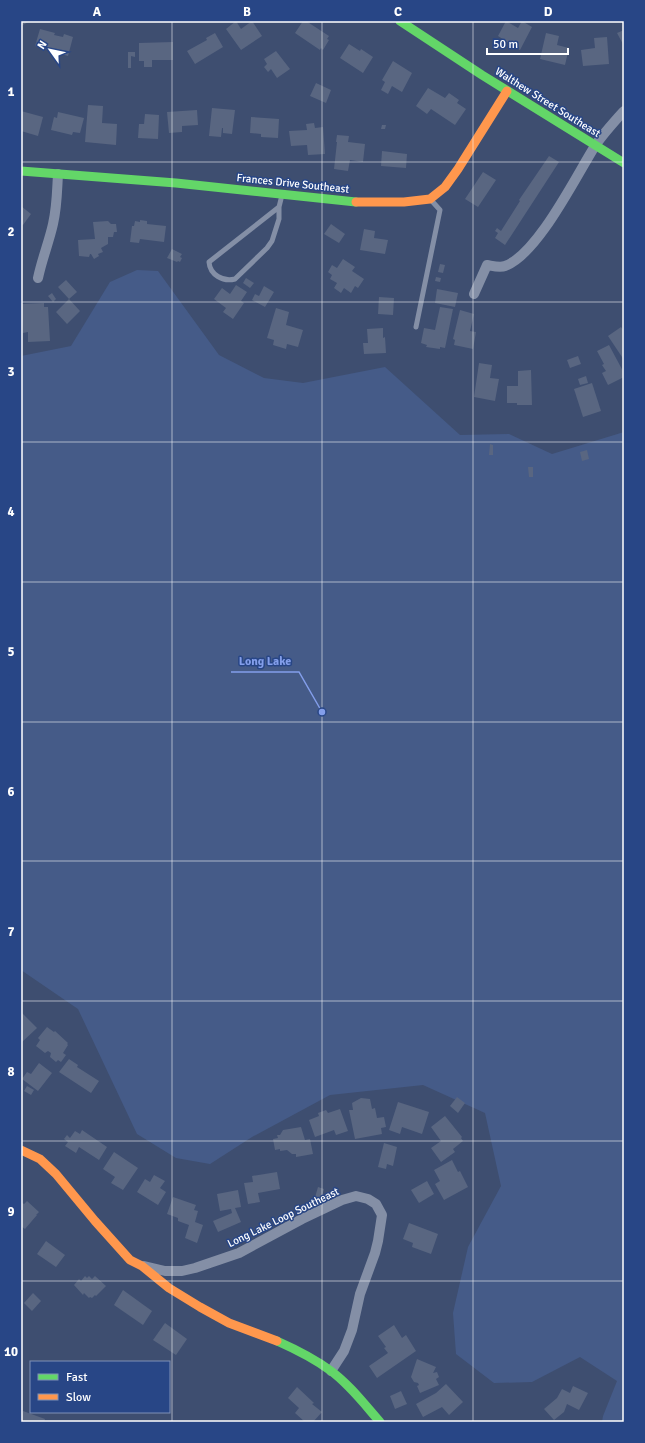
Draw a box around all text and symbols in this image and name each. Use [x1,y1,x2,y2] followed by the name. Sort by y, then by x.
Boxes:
[93,4,102,20] text: A
[243,4,251,20] text: B
[394,4,402,20] text: C
[544,4,553,20] text: D
[30,30,70,70] north arrow
[487,30,568,56] scale bar
[493,37,518,52] text: 50 m
[34,38,50,52] text: N
[493,65,603,140] street label: Walthew Street Southeast
[7,84,15,100] text: 1
[236,171,350,196] street label: Frances Drive Southeast
[7,224,15,240] text: 2
[7,364,15,380] text: 3
[7,504,15,520] text: 4
[7,644,15,660] text: 5
[231,648,299,672] callout: Long Lake
[239,654,291,669] text: Long Lake
[7,784,15,800] text: 6
[7,924,15,940] text: 7
[7,1064,15,1080] text: 8
[225,1185,341,1250] street label: Long Lake Loop Southeast
[7,1204,15,1220] text: 9
[4,1344,18,1360] text: 10
[30,1361,170,1413] legend
[66,1370,87,1385] text: Fast
[66,1390,91,1405] text: Slow

